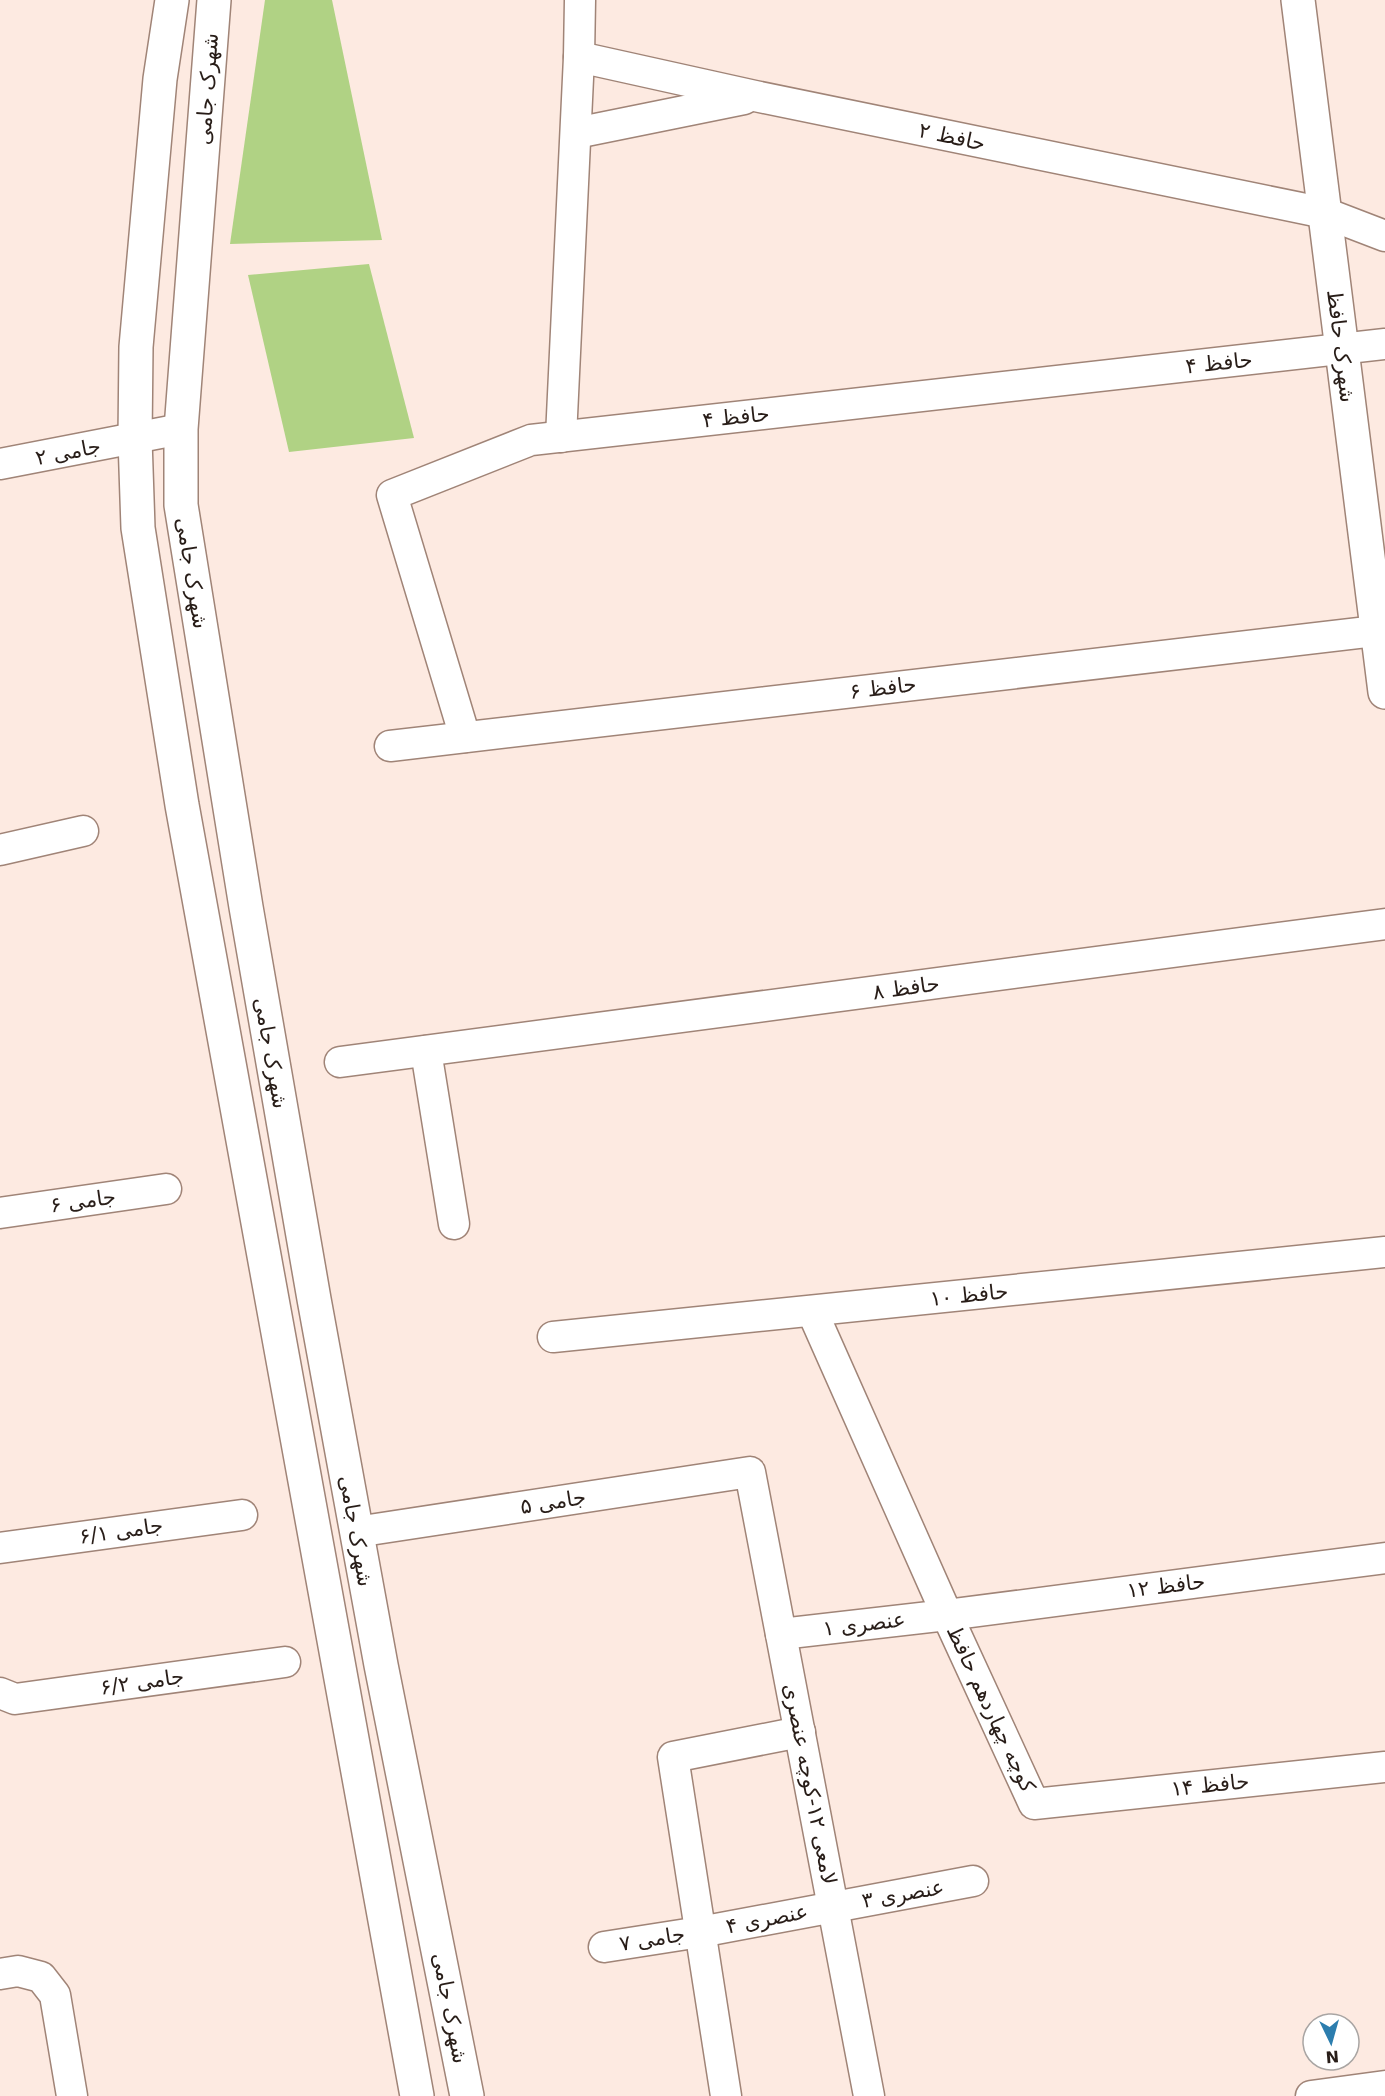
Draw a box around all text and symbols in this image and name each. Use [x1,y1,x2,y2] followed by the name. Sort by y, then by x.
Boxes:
[191,32,223,146] street label: شهرک جامی
[917,118,987,156] street label: حافظ ۲
[1322,288,1360,404] street label: شهرک حافظ
[1184,348,1254,378] street label: حافظ ۴
[701,402,771,432] street label: حافظ ۴
[33,434,103,470] street label: ۲ جامی
[171,516,213,630] street label: شهرک جامی
[848,672,918,704] street label: حافظ ۶
[871,971,941,1005] street label: حافظ ۸
[249,996,293,1110] street label: شهرک جامی
[49,1185,117,1217] street label: ۶ جامی
[929,1279,1009,1311] street label: حافظ ۱۰
[334,1474,378,1588] street label: شهرک جامی
[518,1485,588,1519] street label: ۵ جامی
[78,1513,164,1549] street label: ۶/۱ جامی
[1126,1569,1206,1603] street label: حافظ ۱۲
[821,1607,907,1641] street label: ۱ عنصری
[941,1622,1040,1797] street label: کوچه چهاردهم حافظ
[99,1664,185,1700] street label: ۶/۲ جامی
[779,1681,841,1887] street label: لامعی ۱۲-کوچه عنصری
[1170,1769,1250,1801] street label: حافظ ۱۴
[860,1875,946,1913] street label: ۳ عنصری
[724,1899,810,1939] street label: ۴ عنصری
[617,1922,687,1956] street label: ۷ جامی
[427,1951,473,2065] street label: شهرک جامی
[1301,2012,1361,2072] north arrow
[1325,2046,1340,2066] text: N

